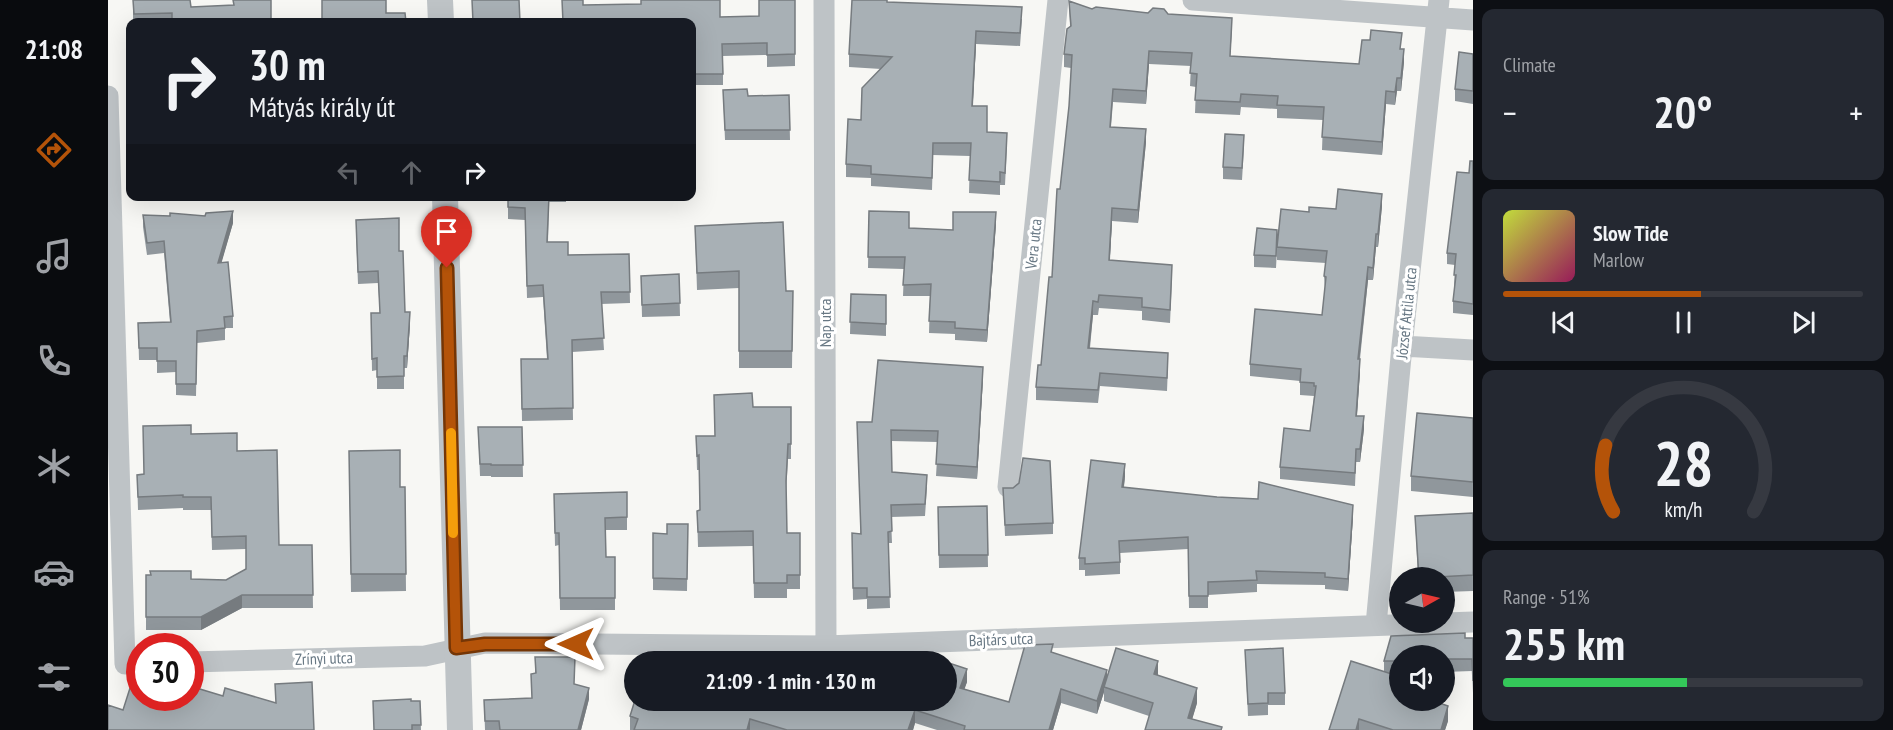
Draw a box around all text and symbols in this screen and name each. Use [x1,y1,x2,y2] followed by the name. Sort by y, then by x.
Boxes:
[25,32,83,66] text: 21:08
[249,37,326,92] text: 30 m
[150,42,228,120] icon: right
[1503,52,1556,78] text: Climate
[1653,82,1713,140] text: 20°
[249,90,395,124] text: Mátyás király út
[1503,91,1517,134] text: −
[1849,91,1863,134] text: +
[33,129,75,171] icon: directions
[332,156,365,189] icon: left
[395,156,428,189] icon: ahead
[458,156,491,189] icon: right
[421,206,472,268] pin
[430,215,463,248] icon: arrive
[1020,218,1046,271] street label: Vera utca
[1593,219,1669,247] text: Slow Tide
[33,235,75,277] icon: music
[1593,247,1644,273] text: Marlow
[1391,266,1421,361] street label: József Attila utca
[815,299,835,347] street label: Nap utca
[1547,306,1580,339] icon: previous
[1667,306,1700,339] icon: pause
[1787,306,1820,339] icon: next
[33,340,75,382] icon: phone
[1653,422,1713,503] text: 28
[33,445,75,487] icon: climate
[1664,496,1702,524] text: km/h
[33,551,75,593] icon: car
[1389,567,1455,633] north arrow
[1389,567,1455,711] map controls
[1503,584,1590,610] text: Range · 51%
[544,612,608,676] position arrow
[1503,614,1625,672] text: 255 km
[968,628,1034,650] street label: Bajtárs utca
[126,633,204,711] speed limit sign: 30
[1389,645,1455,711] button: sound
[295,647,353,669] street label: Zrínyi utca
[33,656,75,698] icon: filters
[705,667,876,695] text: 21:09 · 1 min · 130 m

